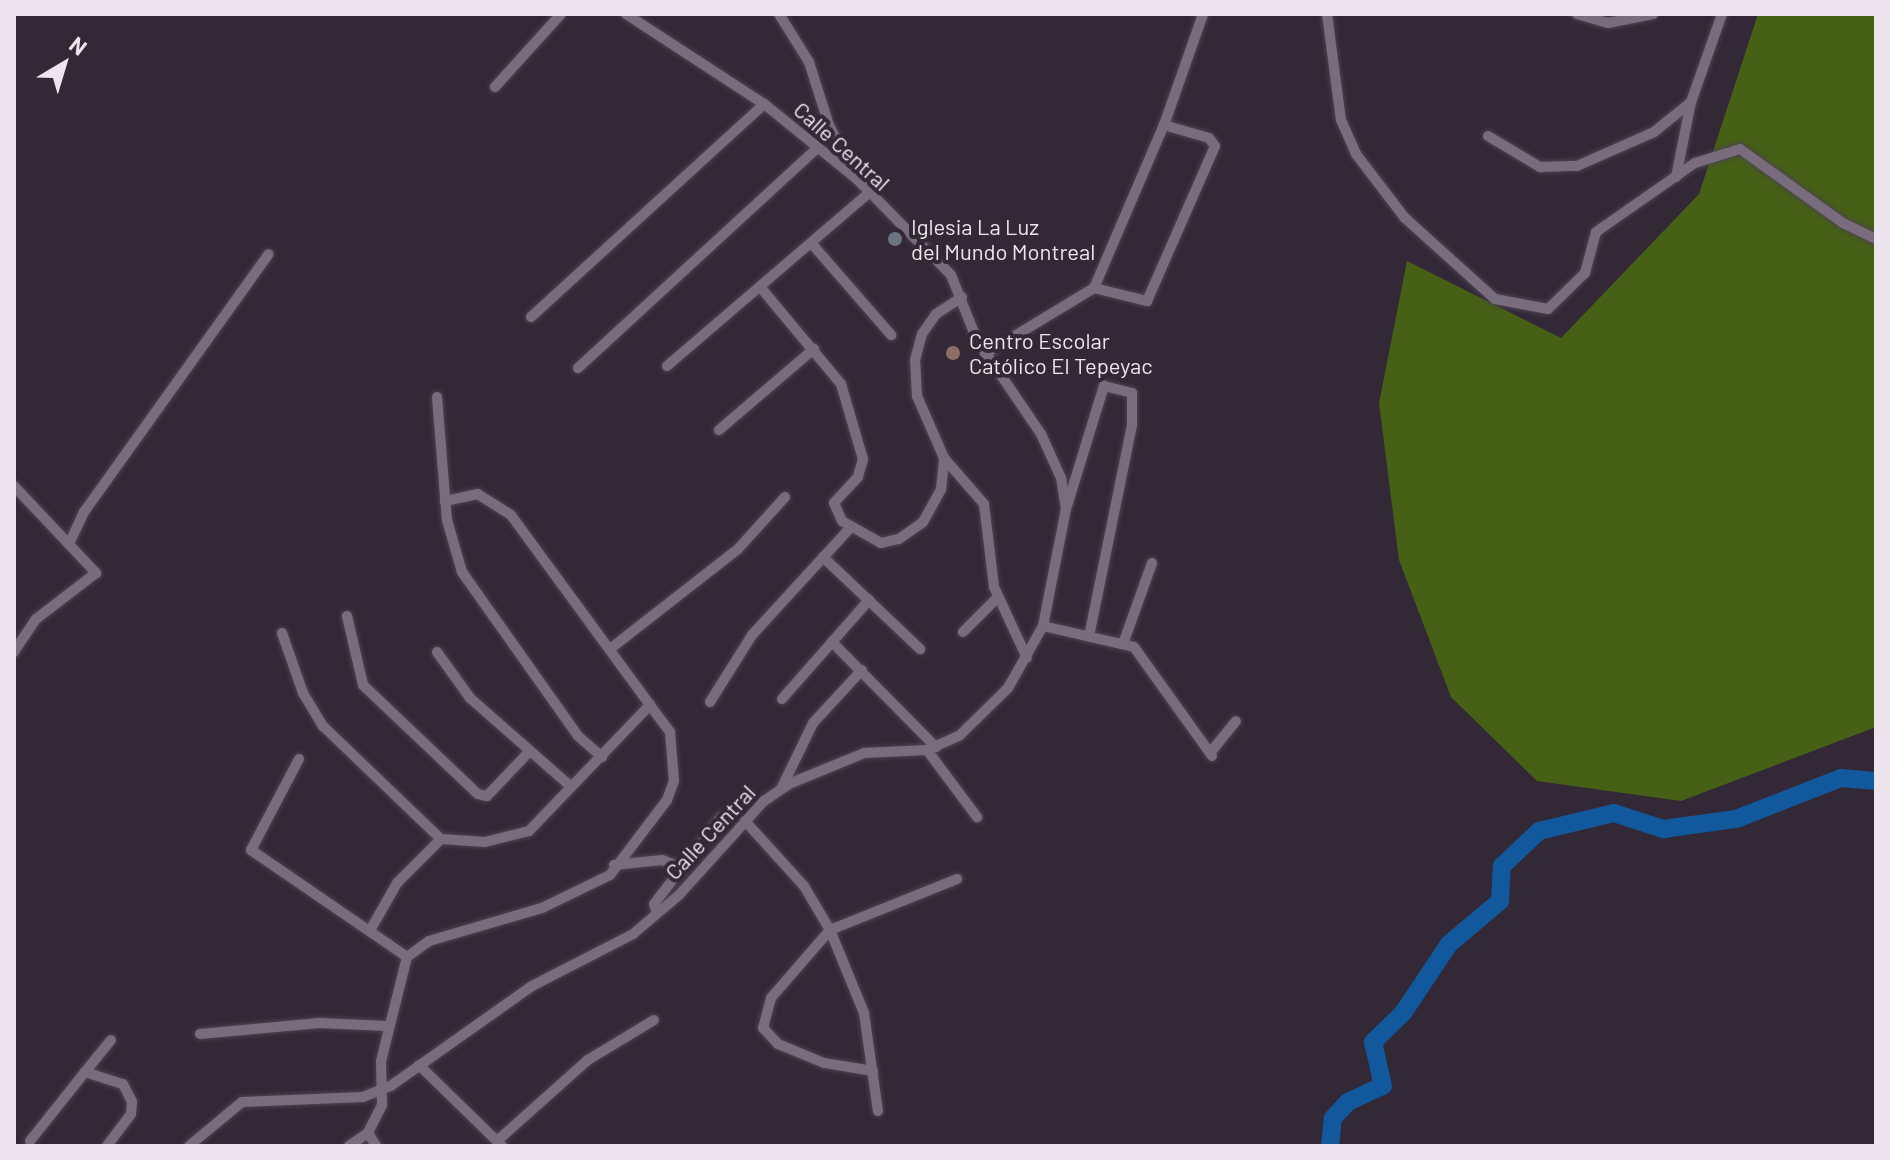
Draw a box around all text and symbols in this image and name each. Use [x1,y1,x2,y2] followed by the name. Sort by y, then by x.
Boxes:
[24,24,104,104] north arrow
[65,30,93,60] text: N
[789,96,895,196] street label: Calle Central
[911,213,1095,264] place label: Iglesia La Luz del Mundo Montreal
[886,230,904,248] marker: Iglesia La Luz del Mundo Montreal
[969,327,1153,378] place label: Centro Escolar Católico El Tepeyac
[944,344,962,362] marker: Centro Escolar Católico El Tepeyac
[659,779,761,885] street label: Calle Central

